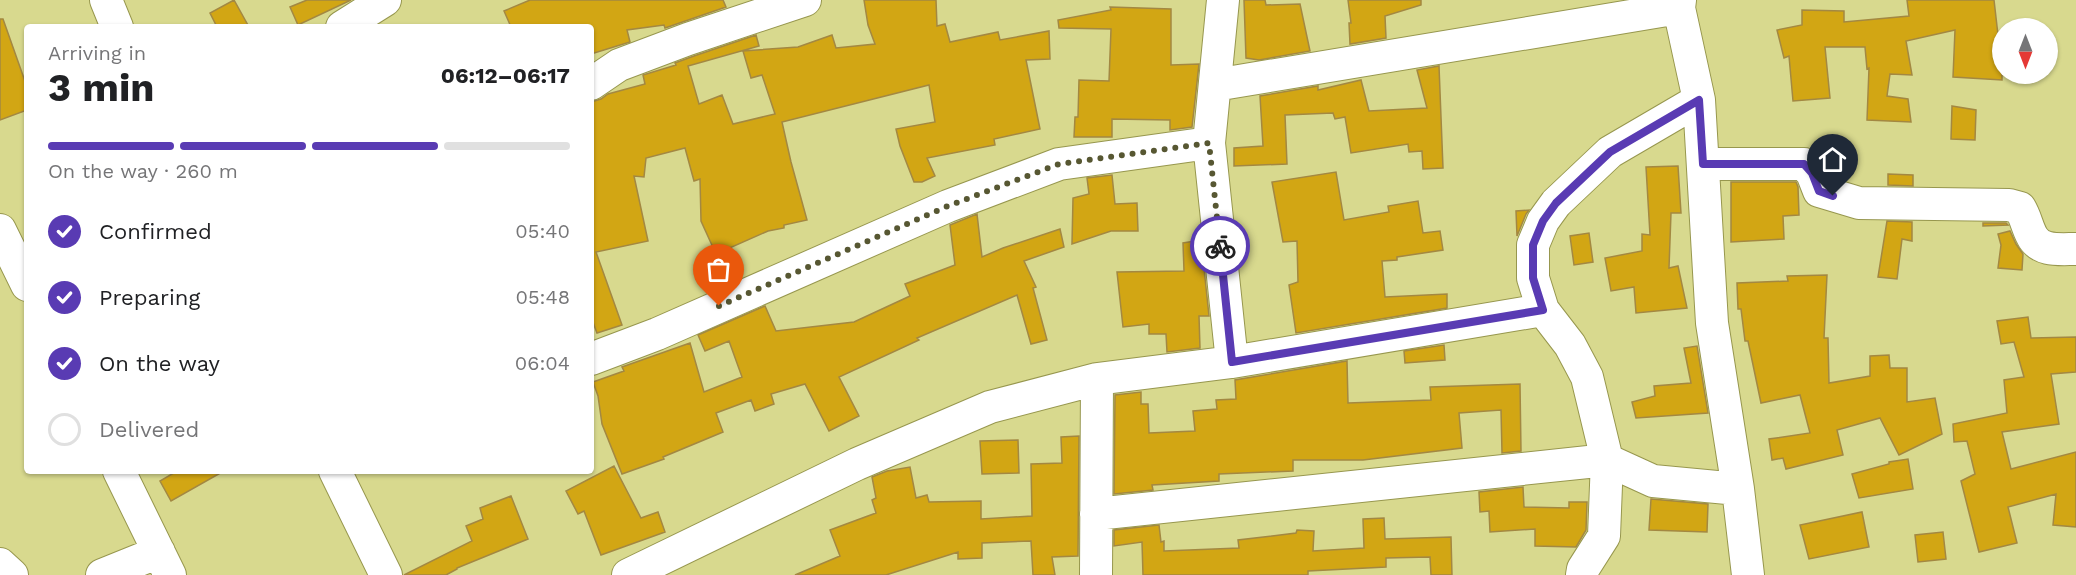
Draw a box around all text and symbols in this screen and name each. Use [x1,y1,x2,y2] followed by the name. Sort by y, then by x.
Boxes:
[1992,18,2058,84] north arrow
[1992,18,2058,84] map controls
[48,41,146,65] text: Arriving in
[441,63,570,88] text: 06:12–06:17
[48,65,155,110] text: 3 min
[1807,134,1858,196] pin
[1816,143,1849,176] icon: home
[48,159,238,183] text: On the way · 260 m
[48,215,81,248] icon: check
[1190,216,1250,276] courier
[99,219,212,244] text: Confirmed
[515,219,570,243] text: 05:40
[1204,230,1237,263] icon: bike
[693,244,744,306] pin
[702,253,735,286] icon: bag
[48,281,81,314] icon: check
[99,285,200,310] text: Preparing
[515,285,570,309] text: 05:48
[48,347,81,380] icon: check
[99,351,220,376] text: On the way
[515,351,570,375] text: 06:04
[99,417,199,442] text: Delivered

